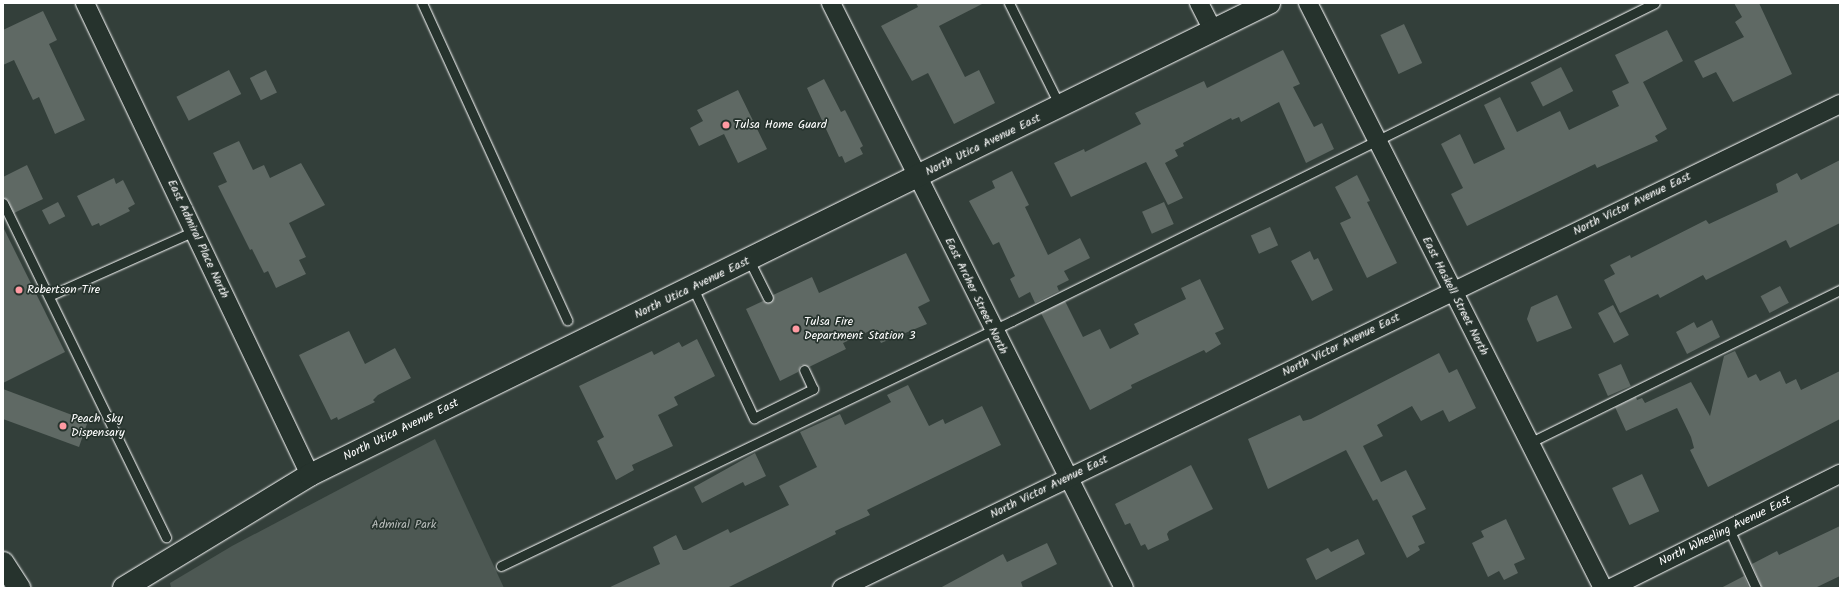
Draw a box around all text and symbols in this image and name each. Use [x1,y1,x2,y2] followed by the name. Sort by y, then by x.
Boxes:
[923,111,1043,179] street label: North Utica Avenue East
[734,118,827,132] place label: Tulsa Home Guard
[721,120,731,130] marker: Tulsa Home Guard
[1571,169,1693,239] street label: North Victor Avenue East
[164,177,232,301] street label: East Admiral Place North
[1419,234,1491,358] street label: East Haskell Street North
[941,235,1011,357] street label: East Archer Street North
[632,254,752,322] street label: North Utica Avenue East
[27,283,100,297] place label: Robertson Tire
[14,285,24,295] marker: Robertson Tire
[1280,310,1402,380] street label: North Victor Avenue East
[804,315,916,343] place label: Tulsa Fire Department Station 3
[791,324,801,334] marker: Tulsa Fire Department Station 3
[341,396,461,464] street label: North Utica Avenue East
[71,412,125,440] place label: Peach Sky Dispensary
[58,421,68,431] marker: Peach Sky Dispensary
[988,452,1110,522] street label: North Victor Avenue East
[1657,493,1793,569] street label: North Wheeling Avenue East
[372,518,436,532] park label: Admiral Park

